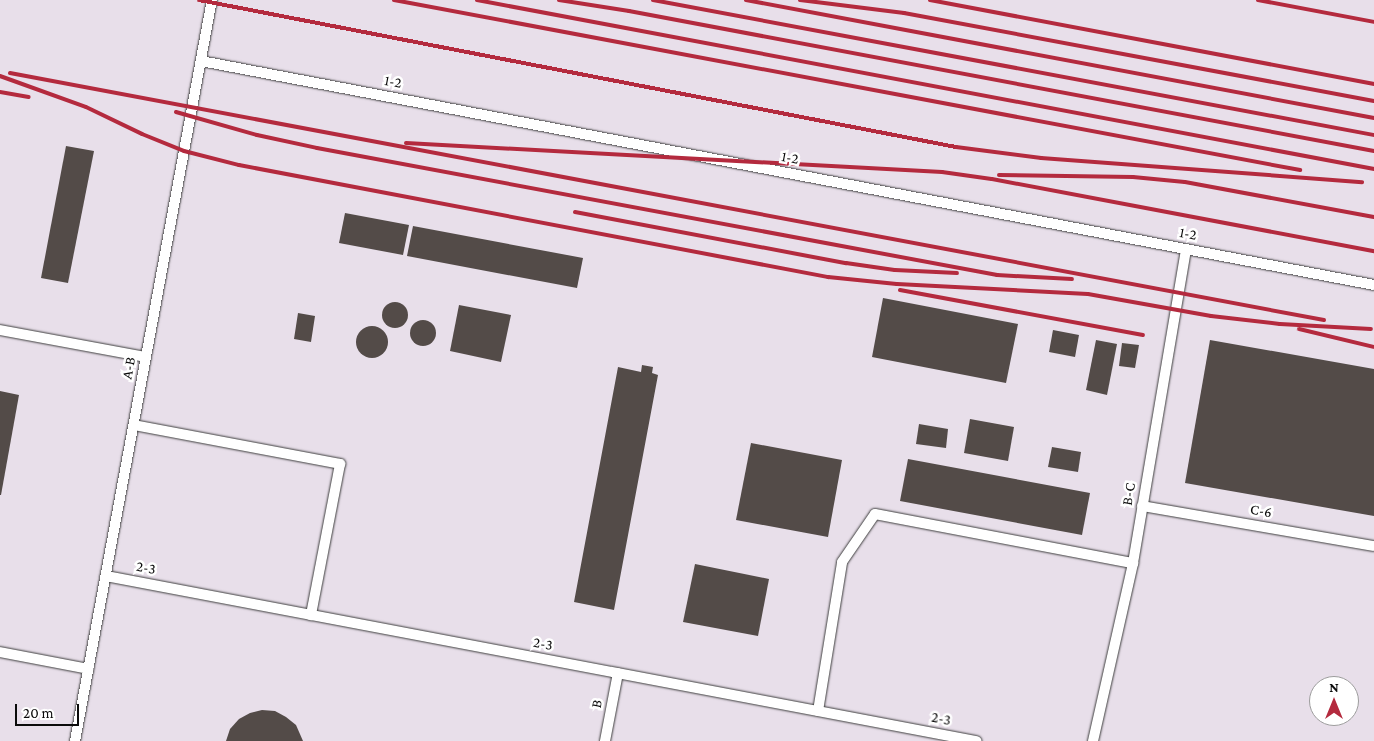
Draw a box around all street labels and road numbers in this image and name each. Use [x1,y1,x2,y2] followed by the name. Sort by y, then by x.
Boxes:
[383,72,403,92] street label: 1-2
[780,148,800,168] street label: 1-2
[1178,224,1198,244] street label: 1-2
[118,355,140,381] street label: A-B
[1118,481,1140,507] street label: B-C
[1249,500,1273,522] street label: C-6
[135,557,157,579] street label: 2-3
[532,633,554,655] street label: 2-3
[587,698,607,710] street label: B
[930,708,952,730] street label: 2-3

